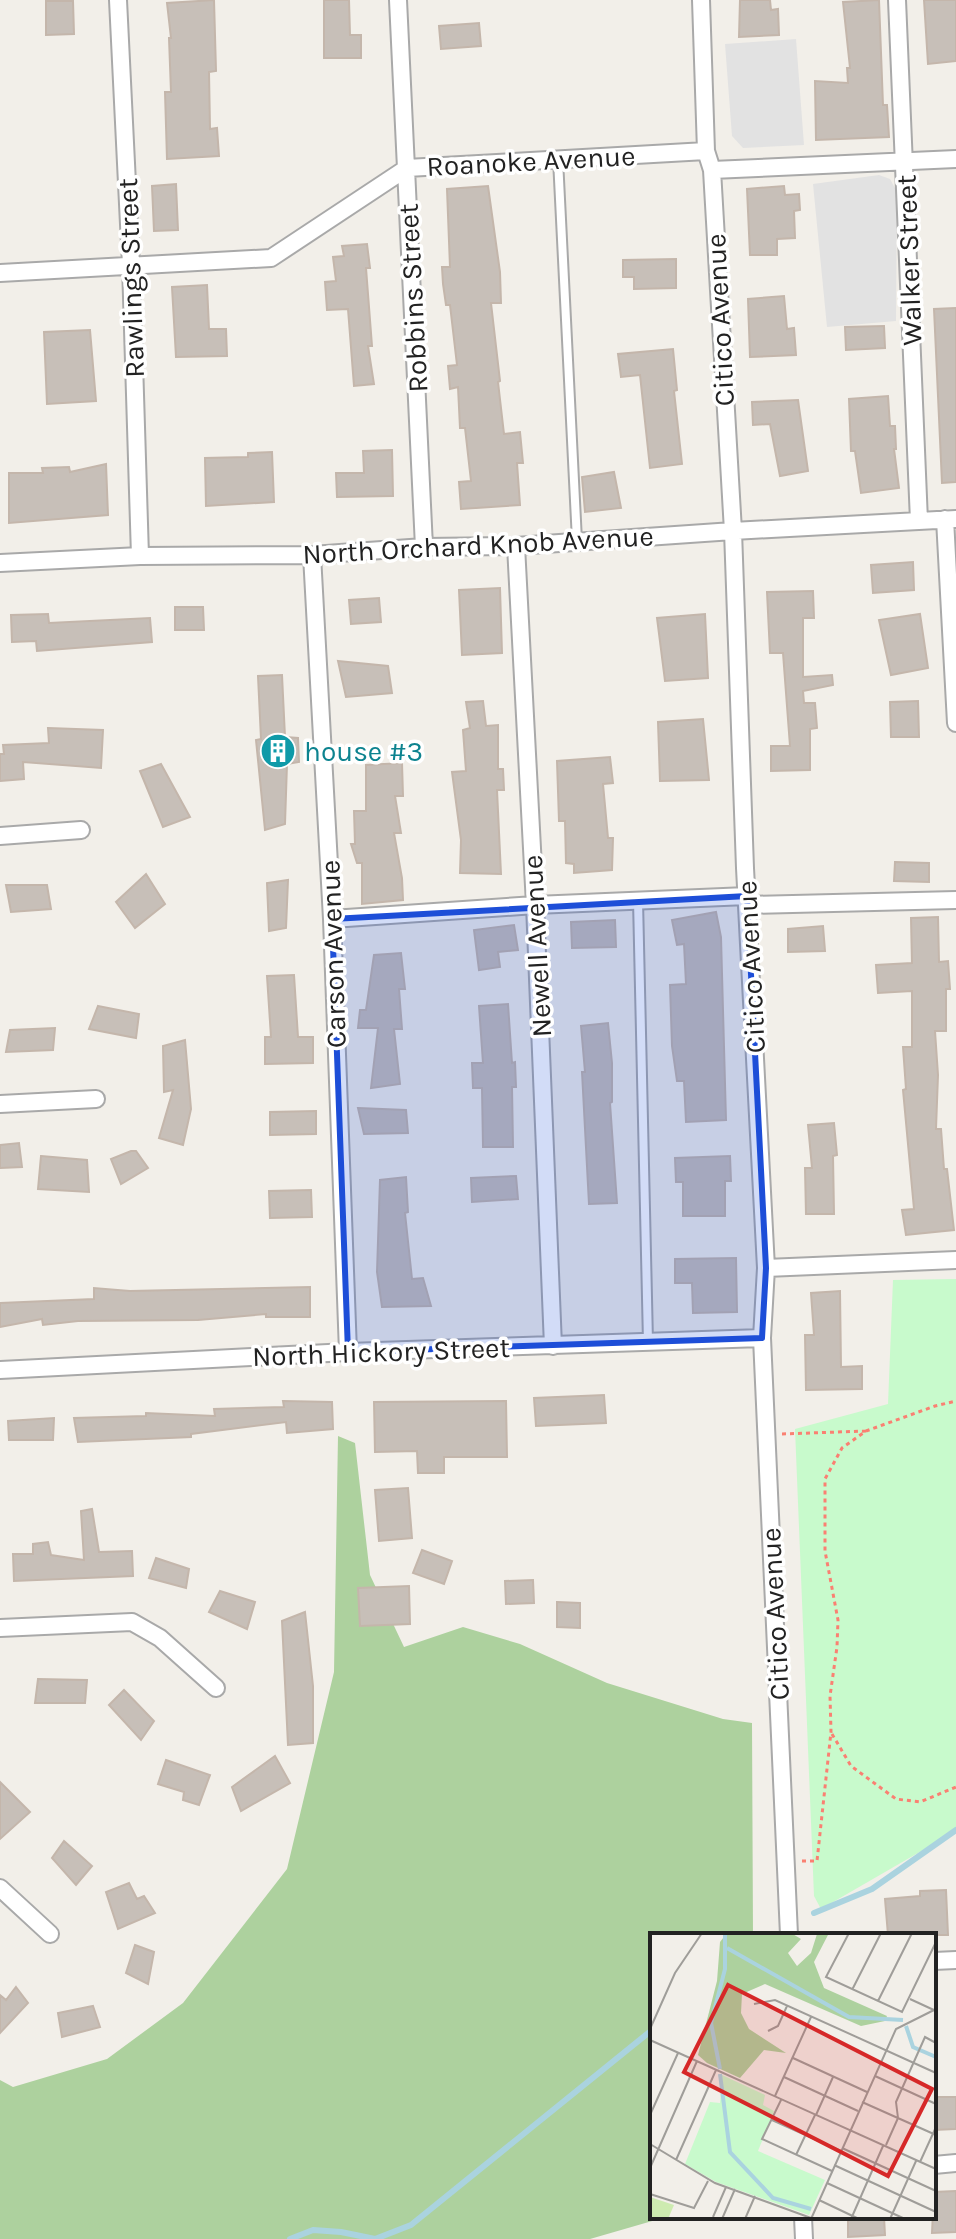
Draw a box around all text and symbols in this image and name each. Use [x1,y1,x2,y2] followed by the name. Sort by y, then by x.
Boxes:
[426,139,636,183] street label: Roanoke Avenue
[890,174,928,346] street label: Walker Street
[111,178,151,378] street label: Rawlings Street
[392,203,434,393] street label: Robbins Street
[699,233,741,407] street label: Citico Avenue
[302,519,654,571] street label: North Orchard Knob Avenue
[259,732,297,770] building icon: house #3
[304,735,423,768] place label: house #3
[516,854,558,1038] street label: Newell Avenue
[313,859,353,1049] street label: Carson Avenue
[730,880,772,1054] street label: Citico Avenue
[252,1331,510,1373] street label: North Hickory Street
[754,1527,796,1701] street label: Citico Avenue
[650,1933,936,2219] inset map

